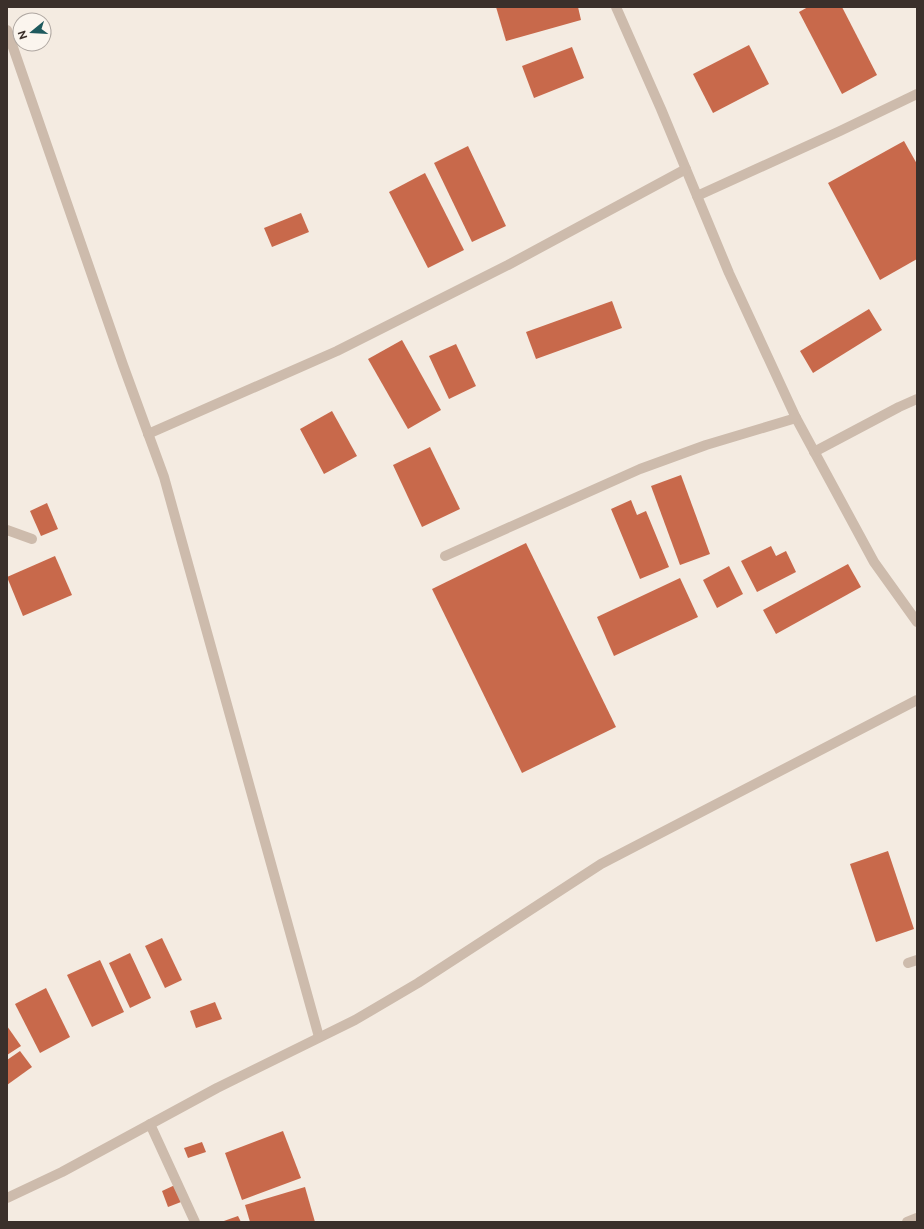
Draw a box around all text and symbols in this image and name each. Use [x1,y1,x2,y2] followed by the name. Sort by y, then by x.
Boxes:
[12,12,52,52] north arrow
[15,29,30,41] text: N

